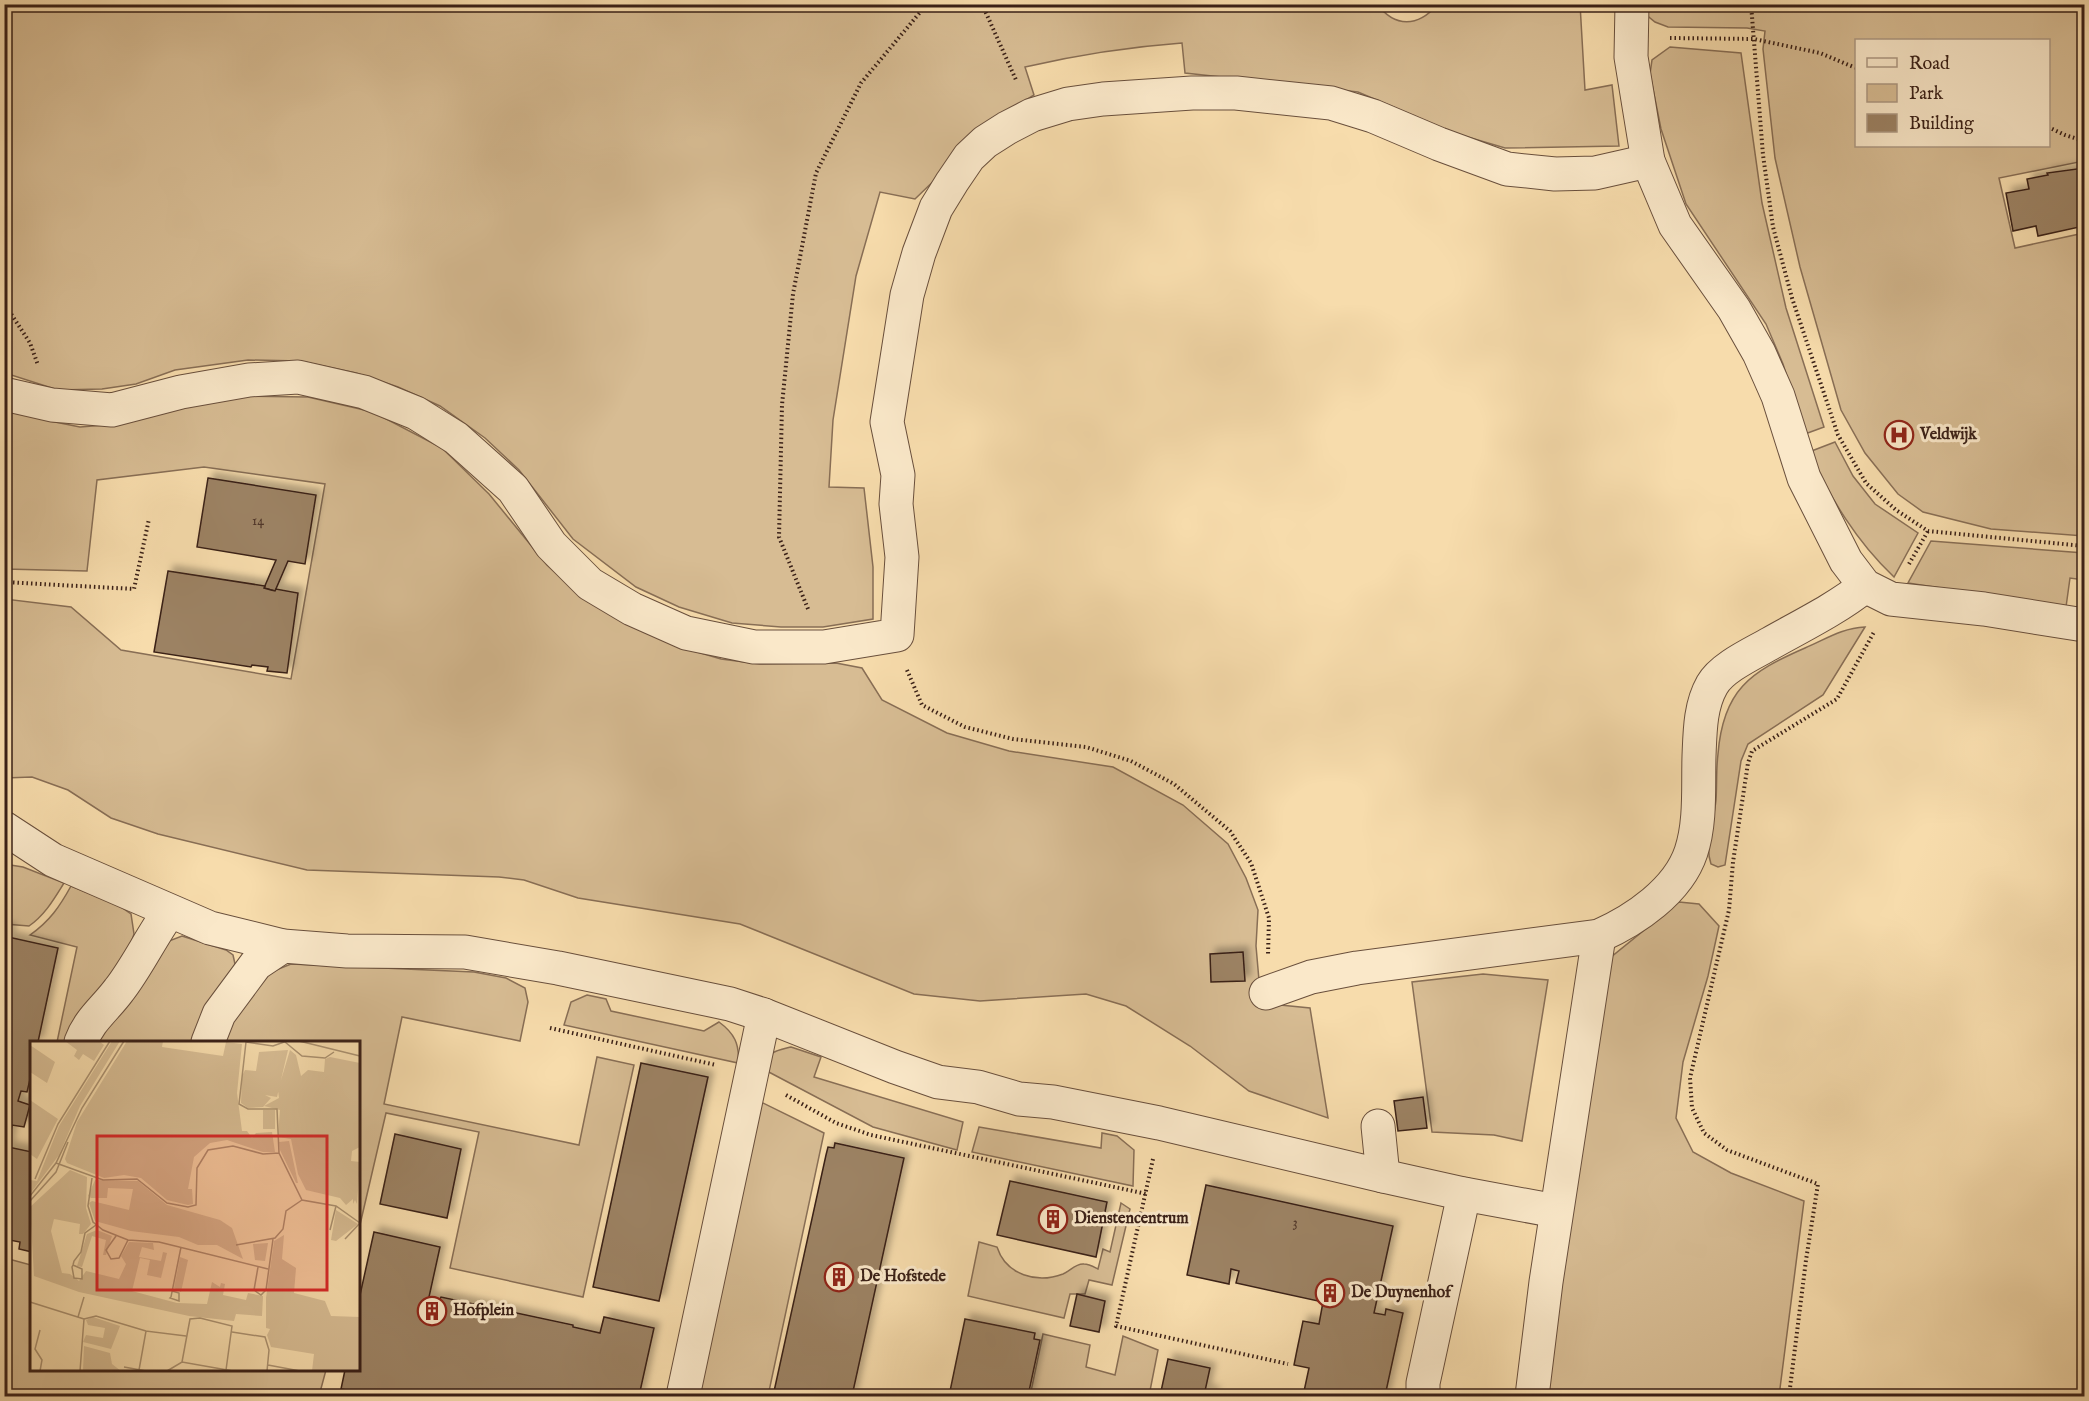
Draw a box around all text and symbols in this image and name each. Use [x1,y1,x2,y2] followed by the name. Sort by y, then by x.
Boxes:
[1855,39,2050,147] legend
[1909,53,1950,76] text: Road
[1909,83,1944,106] text: Park
[1909,113,1974,136] text: Building
[1883,419,1915,451] hospital icon: Veldwijk
[1919,425,1977,445] place label: Veldwijk
[252,512,264,530] house number: 14
[30,1041,360,1371] inset map
[1037,1203,1069,1235] building icon: Dienstencentrum
[1074,1209,1189,1229] place label: Dienstencentrum
[1292,1214,1298,1232] house number: 3
[823,1261,855,1293] building icon: De Hofstede
[860,1267,947,1287] place label: De Hofstede
[1314,1277,1346,1309] building icon: De Duynenhof
[1351,1283,1454,1303] place label: De Duynenhof
[416,1295,448,1327] building icon: Hofplein
[453,1301,514,1321] place label: Hofplein

